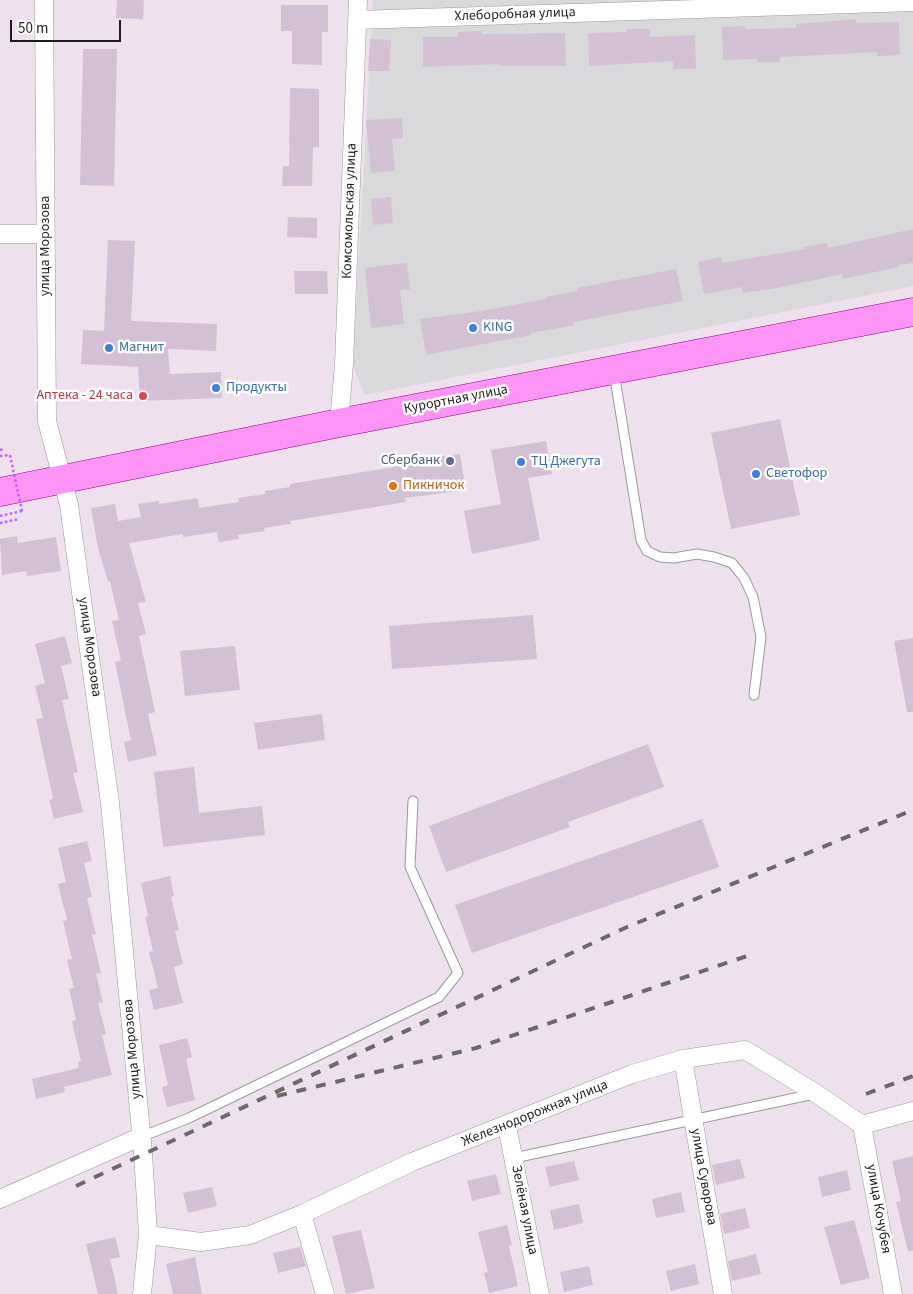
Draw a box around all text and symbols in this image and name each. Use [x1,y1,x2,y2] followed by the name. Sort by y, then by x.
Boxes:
[454,4,576,26] street label: Хлеборобная улица
[12,10,124,42] scale bar
[18,18,48,39] text: 50 m
[339,143,361,279] street label: Комсомольская улица
[38,196,54,296] street label: улица Морозова
[483,320,512,336] place label: KING
[467,322,479,334] marker: KING
[119,340,164,356] place label: Магнит
[103,342,115,354] marker: Магнит
[226,380,287,396] place label: Продукты
[210,382,222,394] marker: Продукты
[403,382,509,418] street label: Курортная улица
[36,388,133,404] place label: Аптека - 24 часа
[137,390,149,402] marker: Аптека - 24 часа
[381,453,440,469] place label: Сбербанк
[531,454,601,470] place label: ТЦ Джегута
[444,455,456,467] marker: Сбербанк
[515,456,527,468] marker: ТЦ Джегута
[766,466,827,482] place label: Светофор
[750,468,762,480] marker: Светофор
[403,478,464,494] place label: Пикничок
[387,480,399,492] marker: Пикничок
[74,596,104,698] street label: улица Морозова
[120,998,146,1100] street label: улица Морозова
[459,1077,611,1151] street label: Железнодорожная улица
[686,1127,720,1227] street label: улица Суворова
[862,1163,894,1255] street label: улица Кочубея
[507,1164,541,1256] street label: Зелёная улица

